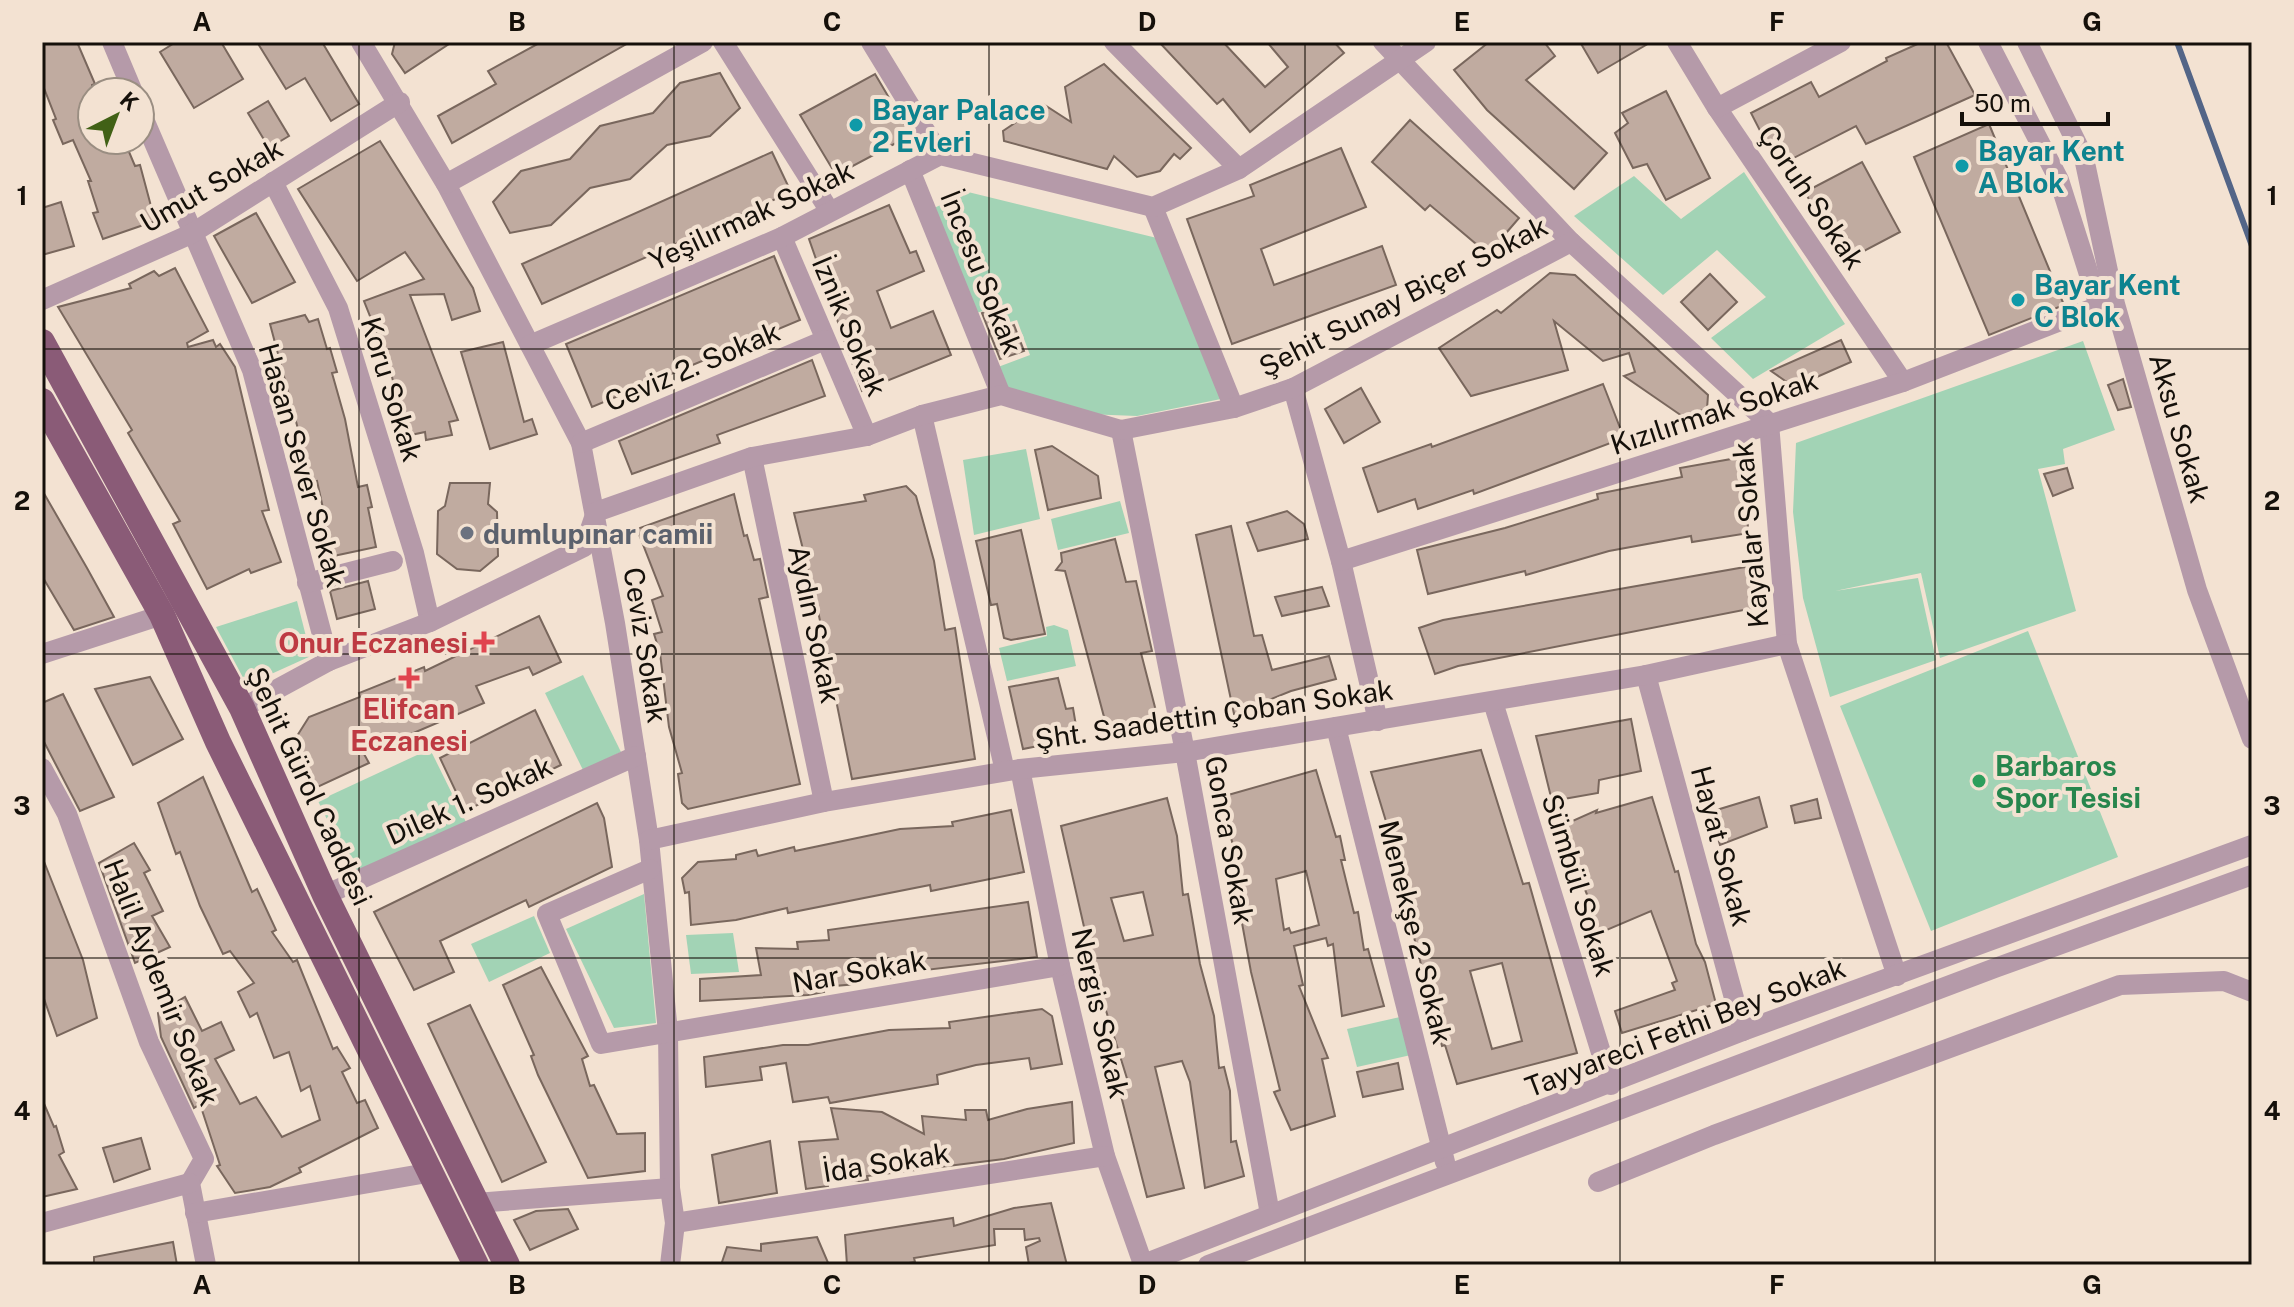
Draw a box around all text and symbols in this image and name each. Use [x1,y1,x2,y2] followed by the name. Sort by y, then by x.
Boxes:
[193,6,212,37] text: A
[508,6,526,37] text: B
[823,6,841,37] text: C
[1138,6,1156,37] text: D
[1454,6,1470,37] text: E
[1769,6,1785,37] text: F
[2082,6,2102,37] text: G
[76,76,156,156] north arrow
[1962,76,2108,126] scale bar
[115,86,144,116] text: K
[1974,89,2031,117] text: 50 m
[872,93,1046,158] place label: Bayar Palace 2 Evleri
[847,116,865,134] marker: Bayar Palace 2 Evleri
[1752,119,1872,275] street label: Çoruh Sokak
[134,131,288,239] street label: Umut Sokak
[1978,134,2125,199] place label: Bayar Kent A Blok
[643,153,859,277] street label: Yeşilırmak Sokak
[1953,157,1971,175] marker: Bayar Kent A Blok
[16,180,28,211] text: 1
[2266,180,2278,211] text: 1
[934,185,1030,359] street label: İncesu Sokak
[1253,209,1553,383] street label: Şehit Sunay Biçer Sokak
[806,251,894,401] street label: İznik Sokak
[2034,268,2181,333] place label: Bayar Kent C Blok
[2009,291,2027,309] marker: Bayar Kent C Blok
[354,313,430,465] street label: Koru Sokak
[600,314,784,418] street label: Ceviz 2. Sokak
[252,339,354,591] street label: Hasan Sever Sokak
[2143,350,2217,506] street label: Aksu Sokak
[1606,363,1822,461] street label: Kızılırmak Sokak
[1725,441,1775,629] street label: Kayalar Sokak
[14,485,30,516] text: 2
[2264,485,2280,516] text: 2
[483,517,713,550] place label: dumlupınar camii
[458,524,476,542] marker: dumlupınar camii
[782,542,848,706] street label: Aydın Sokak
[617,565,675,725] street label: Ceviz Sokak
[278,626,468,659] place label: Onur Eczanesi
[475,633,493,651] marker: Onur Eczanesi
[240,662,380,910] street label: Şehit Gürol Caddesi
[400,669,418,687] marker: Elifcan Eczanesi
[1033,673,1395,755] street label: Şht. Saadettin Çoban Sokak
[350,692,468,757] place label: Elifcan Eczanesi
[381,749,557,851] street label: Dilek 1. Sokak
[1995,749,2141,814] place label: Barbaros Spor Tesisi
[1199,753,1261,927] street label: Gonca Sokak
[1685,762,1759,930] street label: Hayat Sokak
[1970,772,1988,790] marker: Barbaros Spor Tesisi
[13,790,31,821] text: 3
[1536,790,1622,980] street label: Sümbül Sokak
[2263,790,2281,821] text: 3
[1372,817,1460,1047] street label: Menekşe 2 Sokak
[97,854,227,1110] street label: Halil Aydemir Sokak
[1065,925,1137,1101] street label: Nergis Sokak
[789,943,929,999] street label: Nar Sokak
[1520,951,1850,1103] street label: Tayyareci Fethi Bey Sokak
[13,1095,31,1126] text: 4
[2263,1095,2281,1126] text: 4
[820,1136,952,1188] street label: İda Sokak
[193,1269,212,1300] text: A
[508,1269,526,1300] text: B
[823,1269,841,1300] text: C
[1138,1269,1156,1300] text: D
[1454,1269,1470,1300] text: E
[1769,1269,1785,1300] text: F
[2082,1269,2102,1300] text: G

